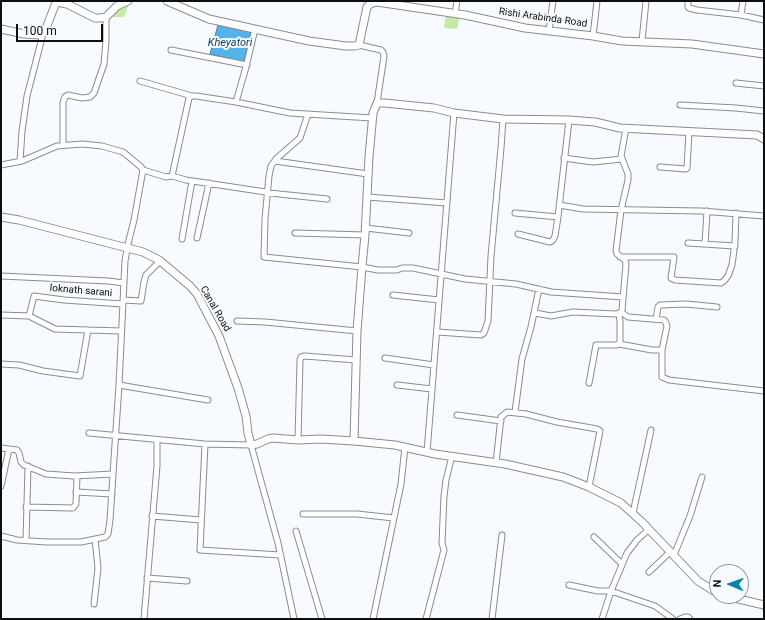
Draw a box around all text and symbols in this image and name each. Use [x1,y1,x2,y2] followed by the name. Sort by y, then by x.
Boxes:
[498,6,588,30] street label: Rishi Arabinda Road
[18,16,105,42] scale bar
[23,24,57,38] text: 100 m
[208,36,252,50] water label: Kheyatori
[49,282,113,300] street label: loknath sarani
[197,284,233,334] street label: Canal Road
[709,564,749,604] north arrow
[711,579,724,588] text: N

